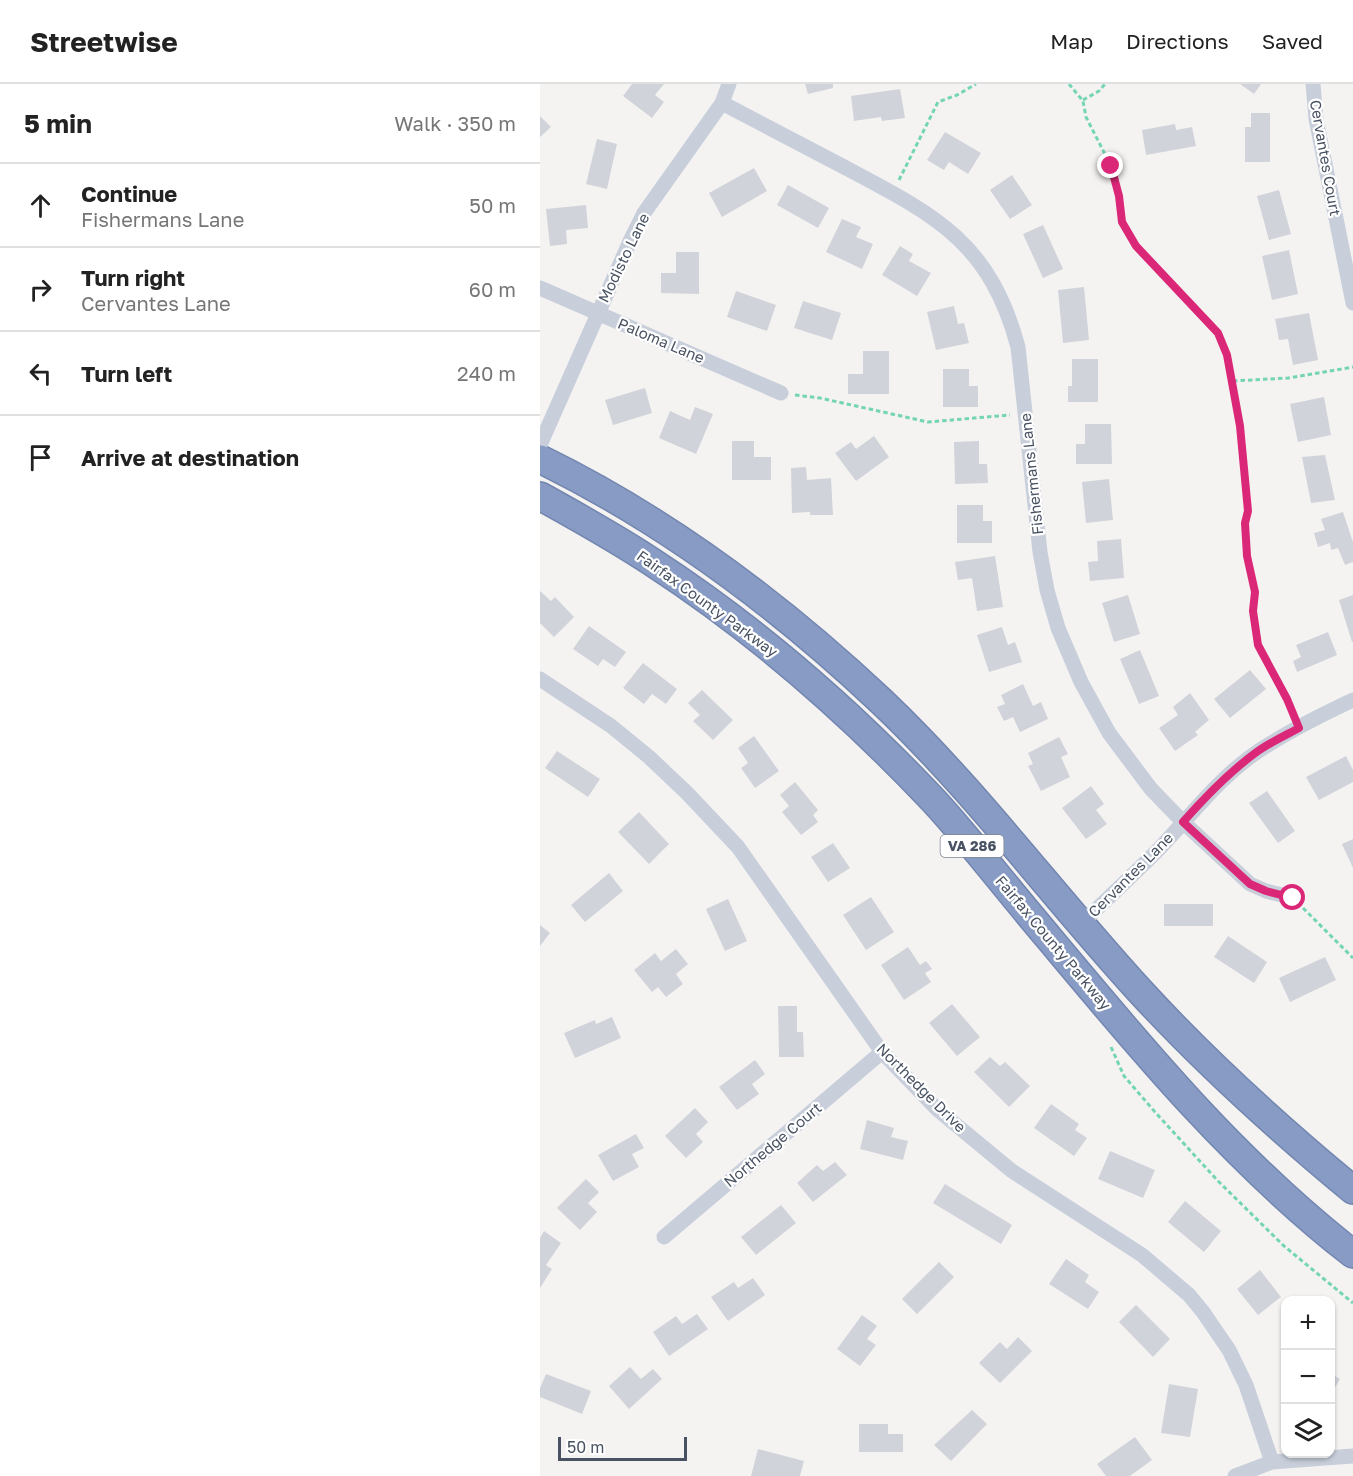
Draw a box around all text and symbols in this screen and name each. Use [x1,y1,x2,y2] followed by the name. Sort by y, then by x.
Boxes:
[30,25,178,58] text: Streetwise
[1050,28,1093,54] text: Map
[1126,28,1229,54] text: Directions
[1262,28,1323,54] text: Saved
[1307,98,1345,217] street label: Cervantes Court
[24,108,92,139] text: 5 min
[394,111,516,135] text: Walk · 350 m
[1097,152,1123,178] route end
[81,180,177,207] text: Continue
[24,189,57,222] icon: ahead
[469,193,516,217] text: 50 m
[81,207,244,231] text: Fishermans Lane
[594,210,653,305] street label: Modisto Lane
[81,264,185,291] text: Turn right
[24,273,57,306] icon: right
[469,277,516,301] text: 60 m
[81,291,231,315] text: Cervantes Lane
[615,314,708,367] street label: Paloma Lane
[24,357,57,390] icon: left
[81,360,172,387] text: Turn left
[457,361,516,385] text: 240 m
[1016,412,1046,536] street label: Fishermans Lane
[24,441,57,474] icon: arrive
[81,444,299,471] text: Arrive at destination
[634,546,782,661] street label: Fairfax County Parkway
[1084,828,1177,920] street label: Cervantes Lane
[940,835,1004,857] road number: VA 286
[992,872,1116,1014] street label: Fairfax County Parkway
[1279,884,1305,910] route start
[873,1039,970,1136] street label: Northedge Drive
[720,1098,825,1190] street label: Northedge Court
[1281,1296,1335,1458] map controls
[1281,1296,1335,1350] button: +
[1281,1350,1335,1404] button: −
[1281,1404,1335,1458] button: layers
[558,1434,687,1462] scale bar
[567,1437,604,1457] text: 50 m

